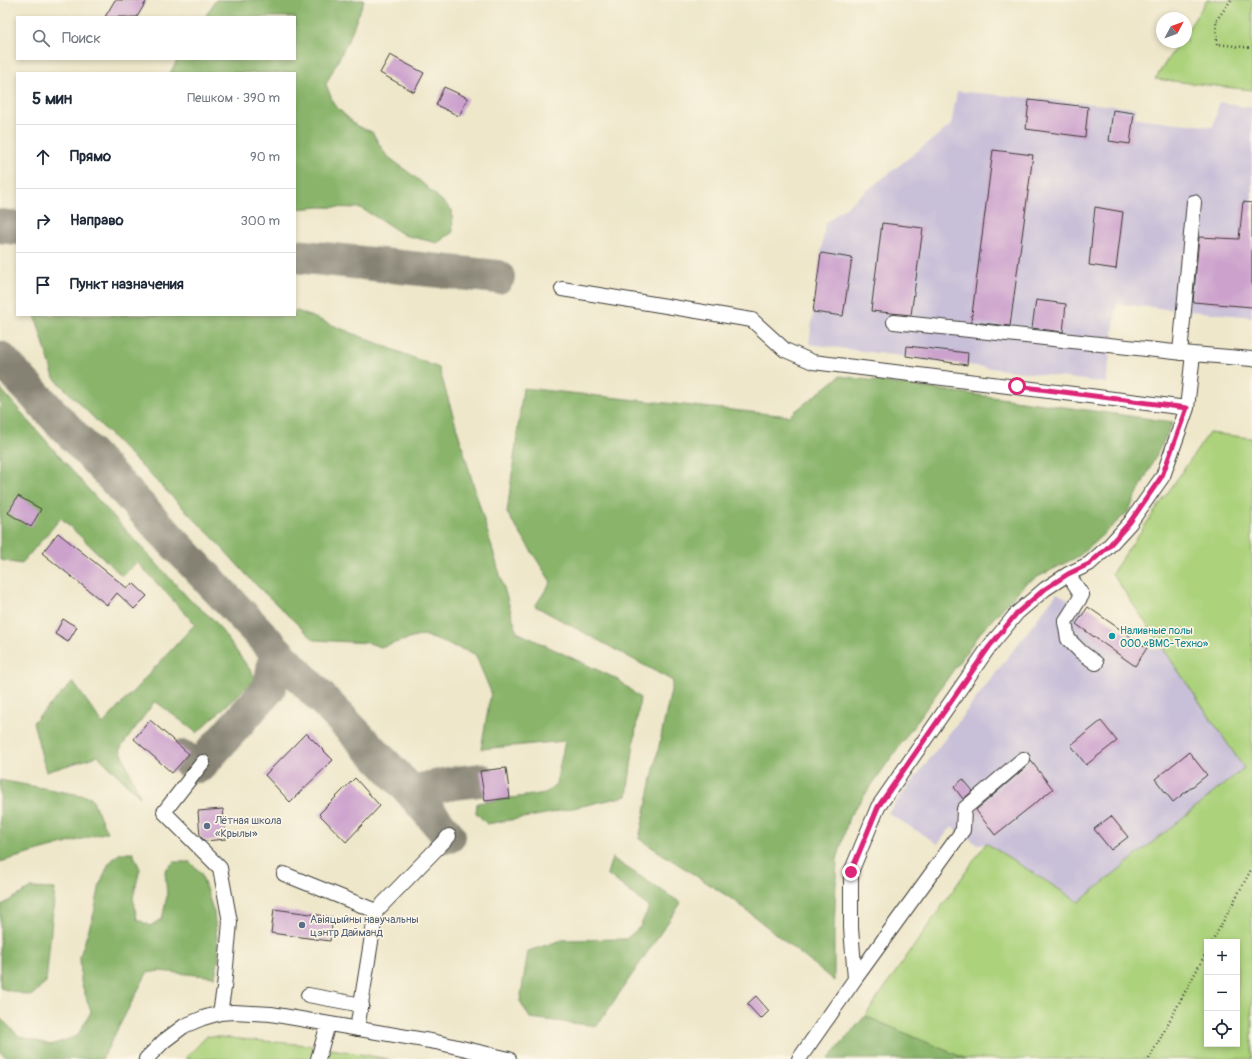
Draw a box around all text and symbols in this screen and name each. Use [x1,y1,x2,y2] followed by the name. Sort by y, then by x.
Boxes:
[1156,12,1192,48] north arrow
[16,16,296,60] search box
[30,27,52,49] icon: search
[62,29,101,48] text: Поиск
[32,88,72,109] text: 5 мин
[187,90,280,106] text: Пешком · 390 m
[32,146,54,168] icon: ahead
[70,147,111,166] text: Прямо
[250,149,280,165] text: 90 m
[32,210,54,232] icon: right
[70,211,124,230] text: Направо
[241,213,280,229] text: 300 m
[32,274,54,296] icon: arrive
[70,275,184,294] text: Пункт назначения
[1008,377,1026,395] route start
[1120,624,1209,650] place label: Наливные полы ООО «ВМС-Техно»
[1107,631,1117,641] marker: Наливные полы ООО «ВМС-Техно»
[214,814,281,840] place label: Лётная школа «Крылы»
[202,821,212,831] marker: Лётная школа «Крылы»
[842,863,860,881] route end
[310,913,419,939] place label: Авіяцыйны навучальны цэнтр Дайманд
[297,920,307,930] marker: Авіяцыйны навучальны цэнтр Дайманд
[1204,939,1240,1047] map controls
[1204,939,1240,975] button: +
[1204,975,1240,1011] button: −
[1204,1011,1240,1047] button: locate

